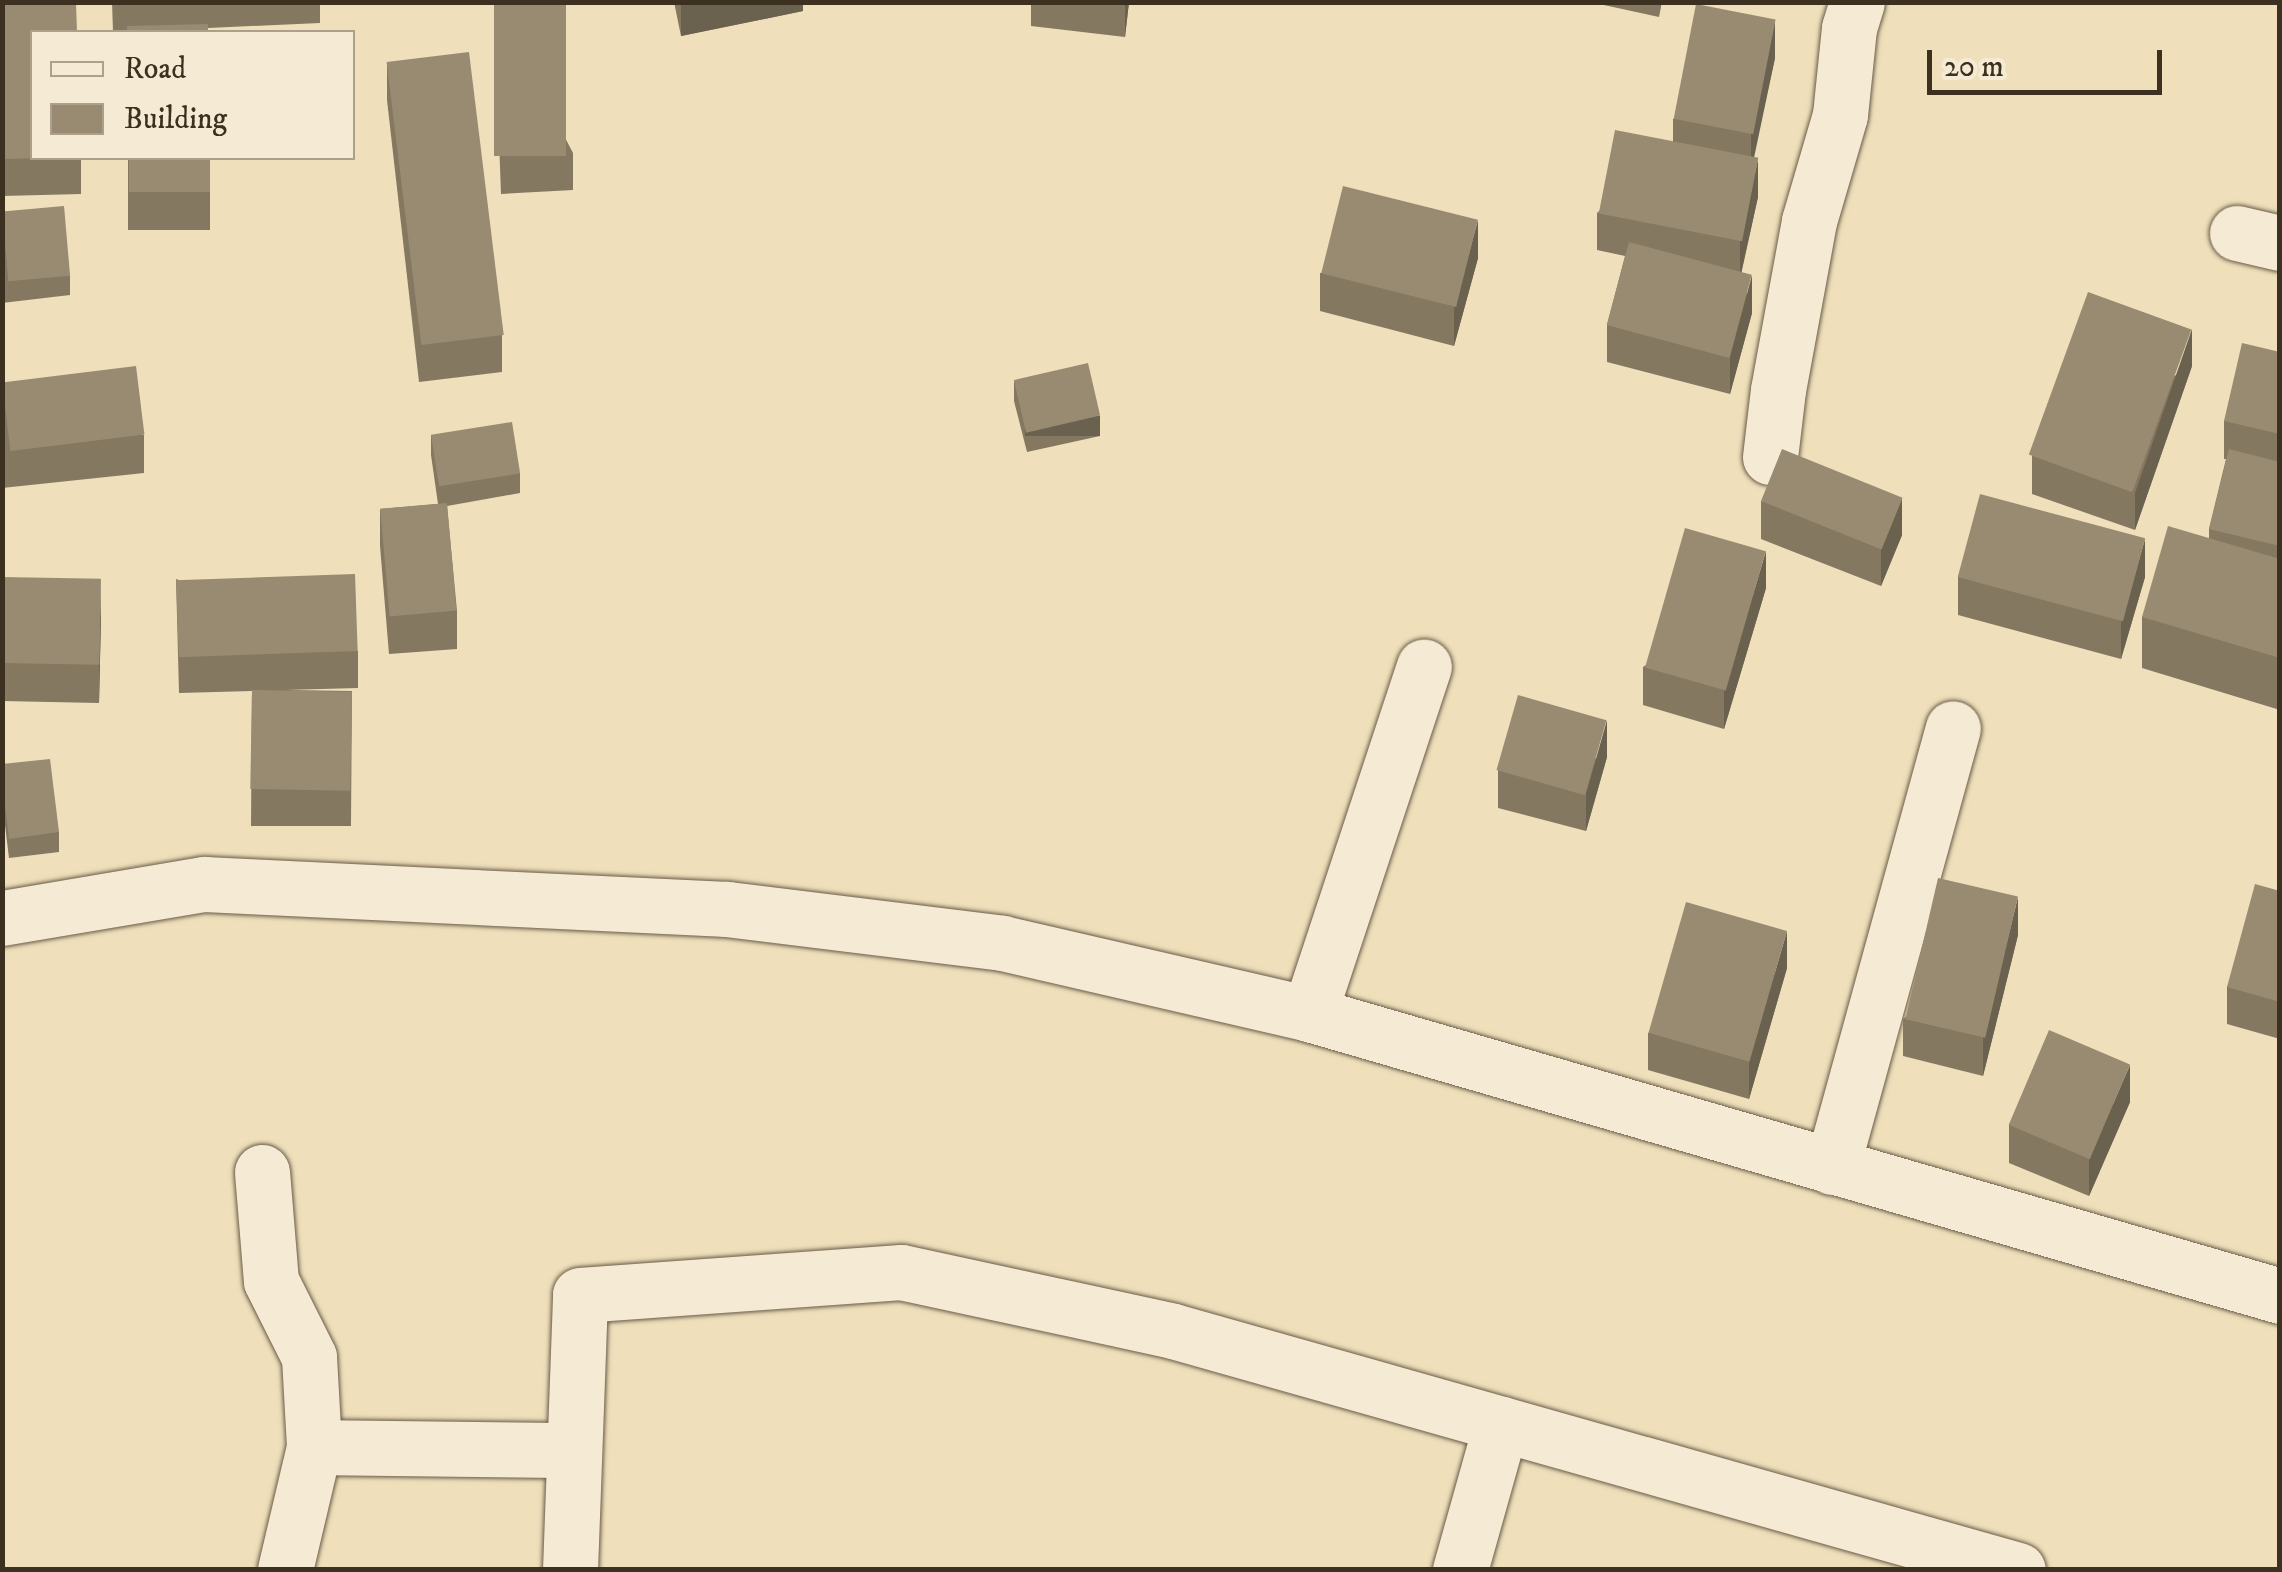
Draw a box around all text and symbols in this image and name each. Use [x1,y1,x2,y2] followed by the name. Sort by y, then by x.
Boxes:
[30,30,355,160] legend
[1932,30,2167,92] scale bar
[1944,49,2004,86] text: 20 m
[124,51,186,88] text: Road
[124,101,227,138] text: Building

